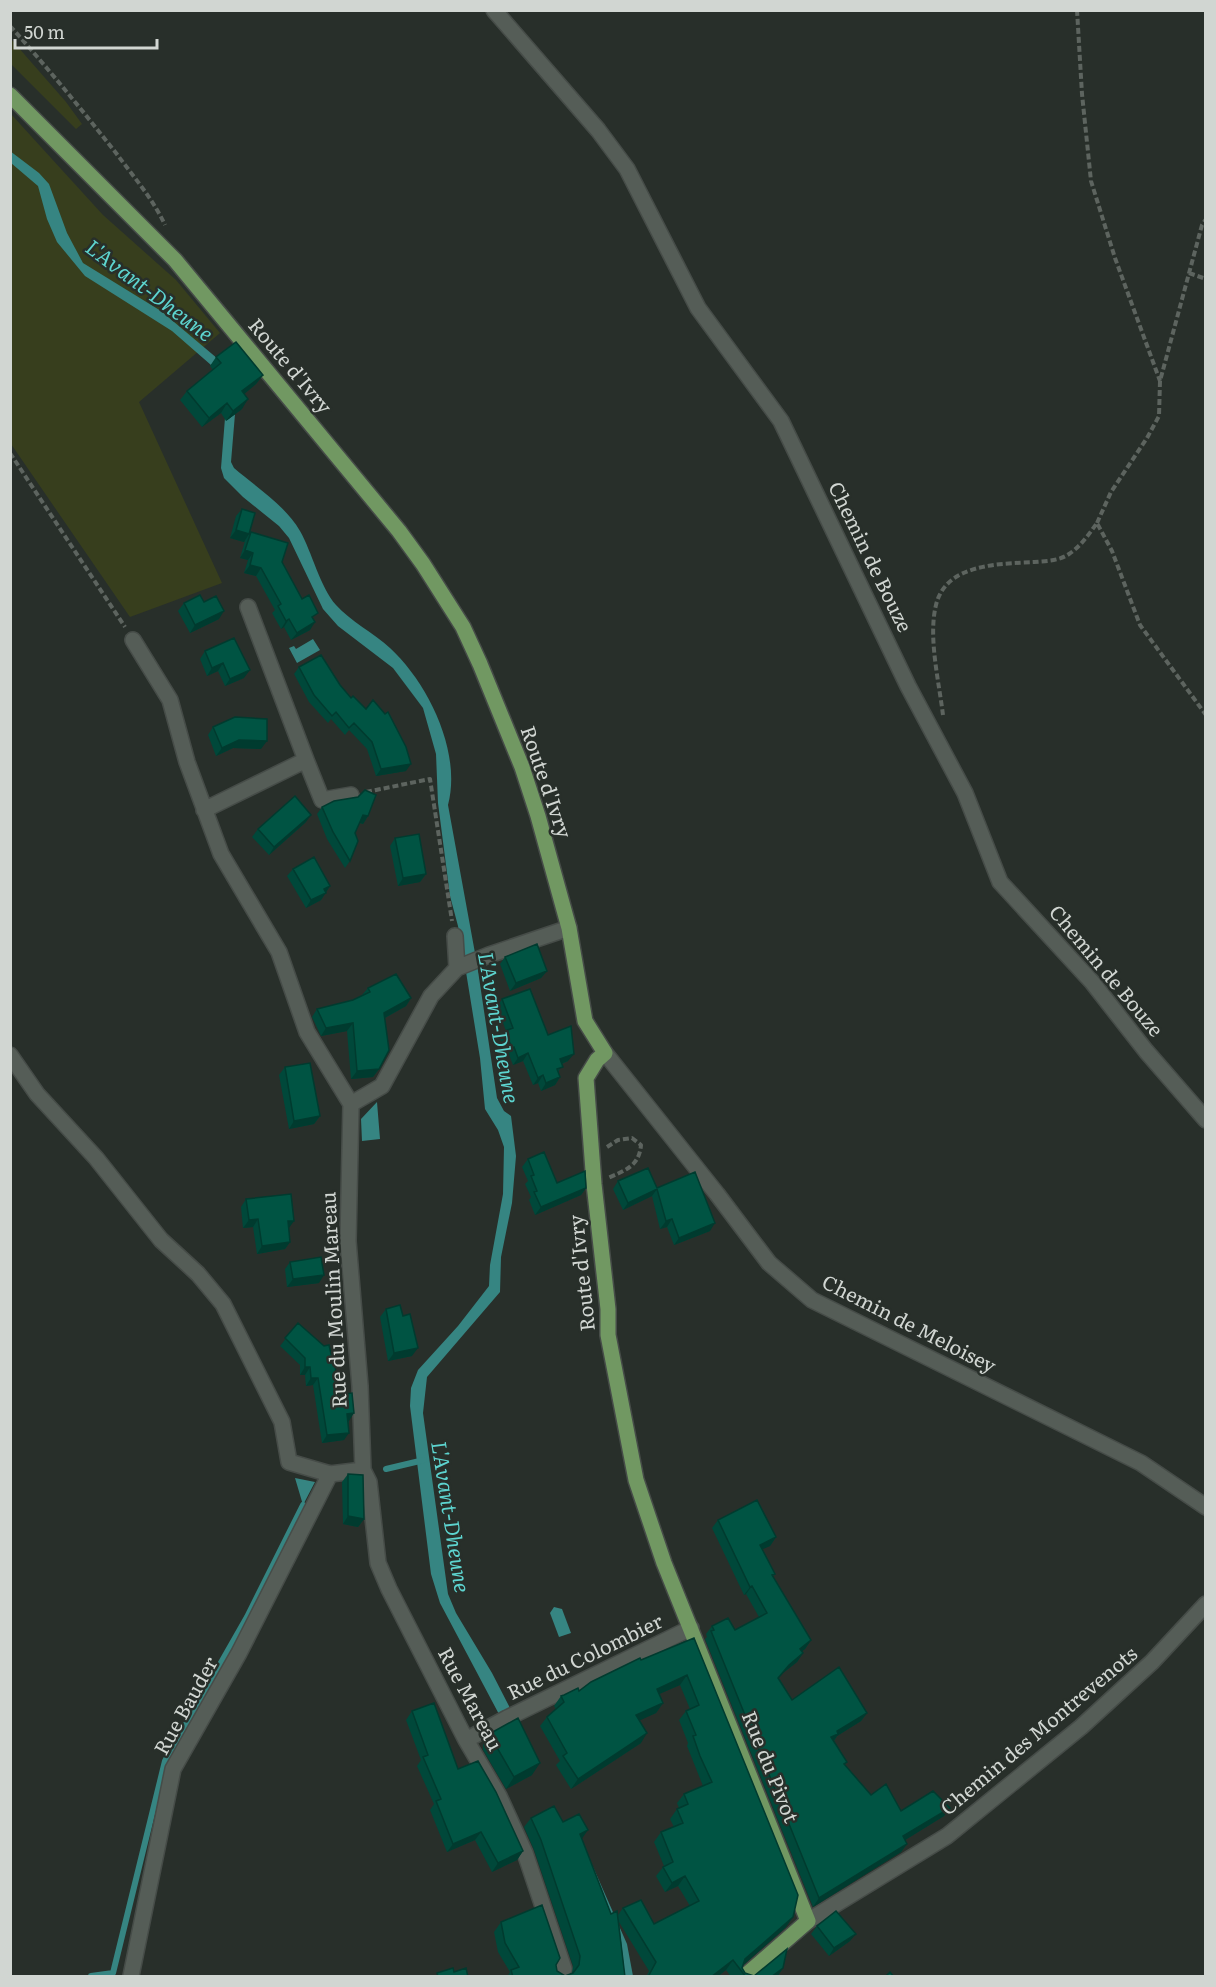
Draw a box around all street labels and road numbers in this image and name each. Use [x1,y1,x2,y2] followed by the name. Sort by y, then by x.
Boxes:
[242,310,341,420] street label: Route d'Ivry
[822,476,921,637] street label: Chemin de Bouze
[515,721,581,842] street label: Route d'Ivry
[1043,897,1172,1042] street label: Chemin de Bouze
[311,1191,353,1409] street label: Rue du Moulin Mareau
[559,1213,601,1333] street label: Route d'Ivry
[818,1265,1003,1379] street label: Chemin de Meloisey
[501,1604,668,1706] street label: Rue du Colombier
[933,1638,1143,1821] street label: Chemin des Montrevenots
[432,1641,512,1755] street label: Rue Mareau
[145,1650,224,1760] street label: Rue Bauder
[736,1706,808,1827] street label: Rue du Pivot

